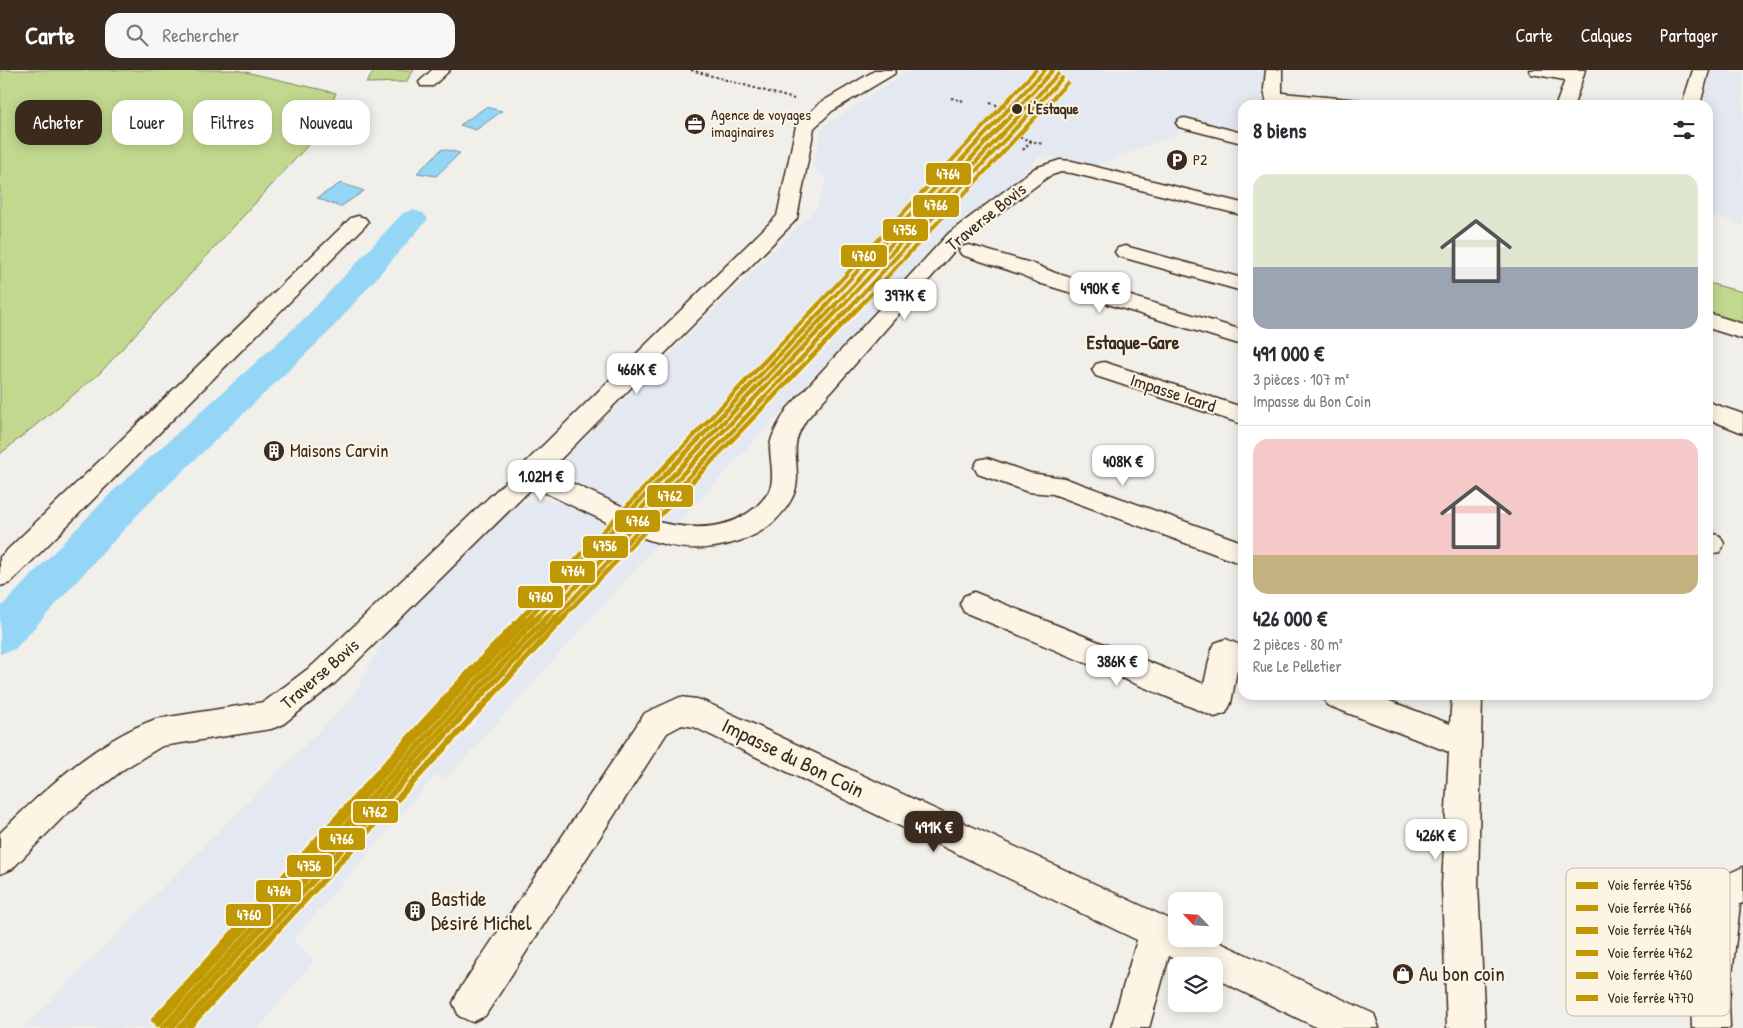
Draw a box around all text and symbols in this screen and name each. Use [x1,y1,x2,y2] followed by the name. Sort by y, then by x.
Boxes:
[105,13,455,58] search box
[25,19,75,51] text: Carte
[123,21,151,49] icon: search
[163,22,239,48] text: Rechercher
[1515,23,1553,48] text: Carte
[1581,23,1632,48] text: Calques
[1660,23,1718,48] text: Partager
[1028,98,1078,120] place label: L'Estaque
[15,100,102,145] chip: Acheter
[112,100,183,145] chip: Louer
[193,100,272,145] chip: Filtres
[282,100,370,145] chip: Nouveau
[1010,102,1024,116] marker: L'Estaque
[711,104,811,142] place label: Agence de voyages imaginaires
[683,112,707,136] office icon: Agence de voyages imaginaires
[1253,116,1306,145] text: 8 biens
[1670,116,1698,144] icon: filters
[1165,148,1189,172] parking icon: P2
[1193,149,1207,170] place label: P2
[925,162,972,186] line badge: 4764
[936,164,960,183] text: 4764
[940,176,1031,257] street label: Traverse Bovis
[912,194,960,218] line badge: 4766
[924,195,948,214] text: 4766
[1431,206,1521,296] icon: home
[882,218,929,242] line badge: 4756
[893,220,917,239] text: 4756
[840,244,888,268] line badge: 4760
[852,246,877,265] text: 4760
[1059,272,1141,314] pin: 490K €
[1081,277,1119,299] text: 490K €
[864,278,946,321] pin: 397K €
[885,284,925,306] text: 397K €
[1087,329,1180,356] district label: Estaque-Gare
[1253,339,1324,368] text: 491 000 €
[596,352,678,395] pin: 466K €
[618,358,656,380] text: 466K €
[1127,367,1219,418] street label: Impasse Icard
[1253,368,1349,390] text: 3 pièces · 107 m²
[1253,390,1371,412] text: Impasse du Bon Coin
[290,438,388,463] place label: Maisons Carvin
[262,439,286,463] building icon: Maisons Carvin
[1082,444,1164,487] pin: 408K €
[1103,450,1143,472] text: 408K €
[495,460,587,502] pin: 1.02M €
[519,465,563,487] text: 1.02M €
[1431,472,1521,562] icon: home
[646,484,694,508] line badge: 4762
[658,486,683,505] text: 4762
[614,509,661,533] line badge: 4766
[626,511,650,530] text: 4766
[582,535,629,559] line badge: 4756
[593,536,617,555] text: 4756
[549,560,596,584] line badge: 4764
[561,561,585,580] text: 4764
[517,585,564,609] line badge: 4760
[529,587,554,606] text: 4760
[1253,604,1327,633] text: 426 000 €
[275,632,364,715] street label: Traverse Bovis
[1253,633,1343,655] text: 2 pièces · 80 m²
[1076,644,1158,687] pin: 386K €
[1097,650,1137,672] text: 386K €
[1253,655,1342,677] text: Rue Le Pelletier
[717,711,869,805] street label: Impasse du Bon Coin
[352,800,399,824] line badge: 4762
[363,802,388,821] text: 4762
[893,810,975,853] pin: 491K €
[915,816,953,838] text: 491K €
[1395,818,1477,861] pin: 426K €
[1416,824,1456,846] text: 426K €
[318,827,366,851] line badge: 4766
[330,829,354,848] text: 4766
[286,854,333,878] line badge: 4756
[297,856,321,875] text: 4756
[1566,868,1730,1016] legend
[1607,875,1692,894] text: Voie ferrée 4756
[255,879,302,903] line badge: 4764
[267,881,291,900] text: 4764
[431,884,532,937] place label: Bastide Désiré Michel
[1168,892,1222,948] north arrow
[1168,892,1223,1012] map controls
[1607,898,1692,917] text: Voie ferrée 4766
[403,899,427,923] building icon: Bastide Désiré Michel
[225,903,272,927] line badge: 4760
[237,905,262,924] text: 4760
[1607,920,1691,939] text: Voie ferrée 4764
[1607,943,1693,962] text: Voie ferrée 4762
[1168,957,1223,1012] button: layers
[1419,959,1505,988] place label: Au bon coin
[1391,962,1415,986] shop icon: Au bon coin
[1607,965,1692,984] text: Voie ferrée 4760
[1607,988,1694,1007] text: Voie ferrée 4770

